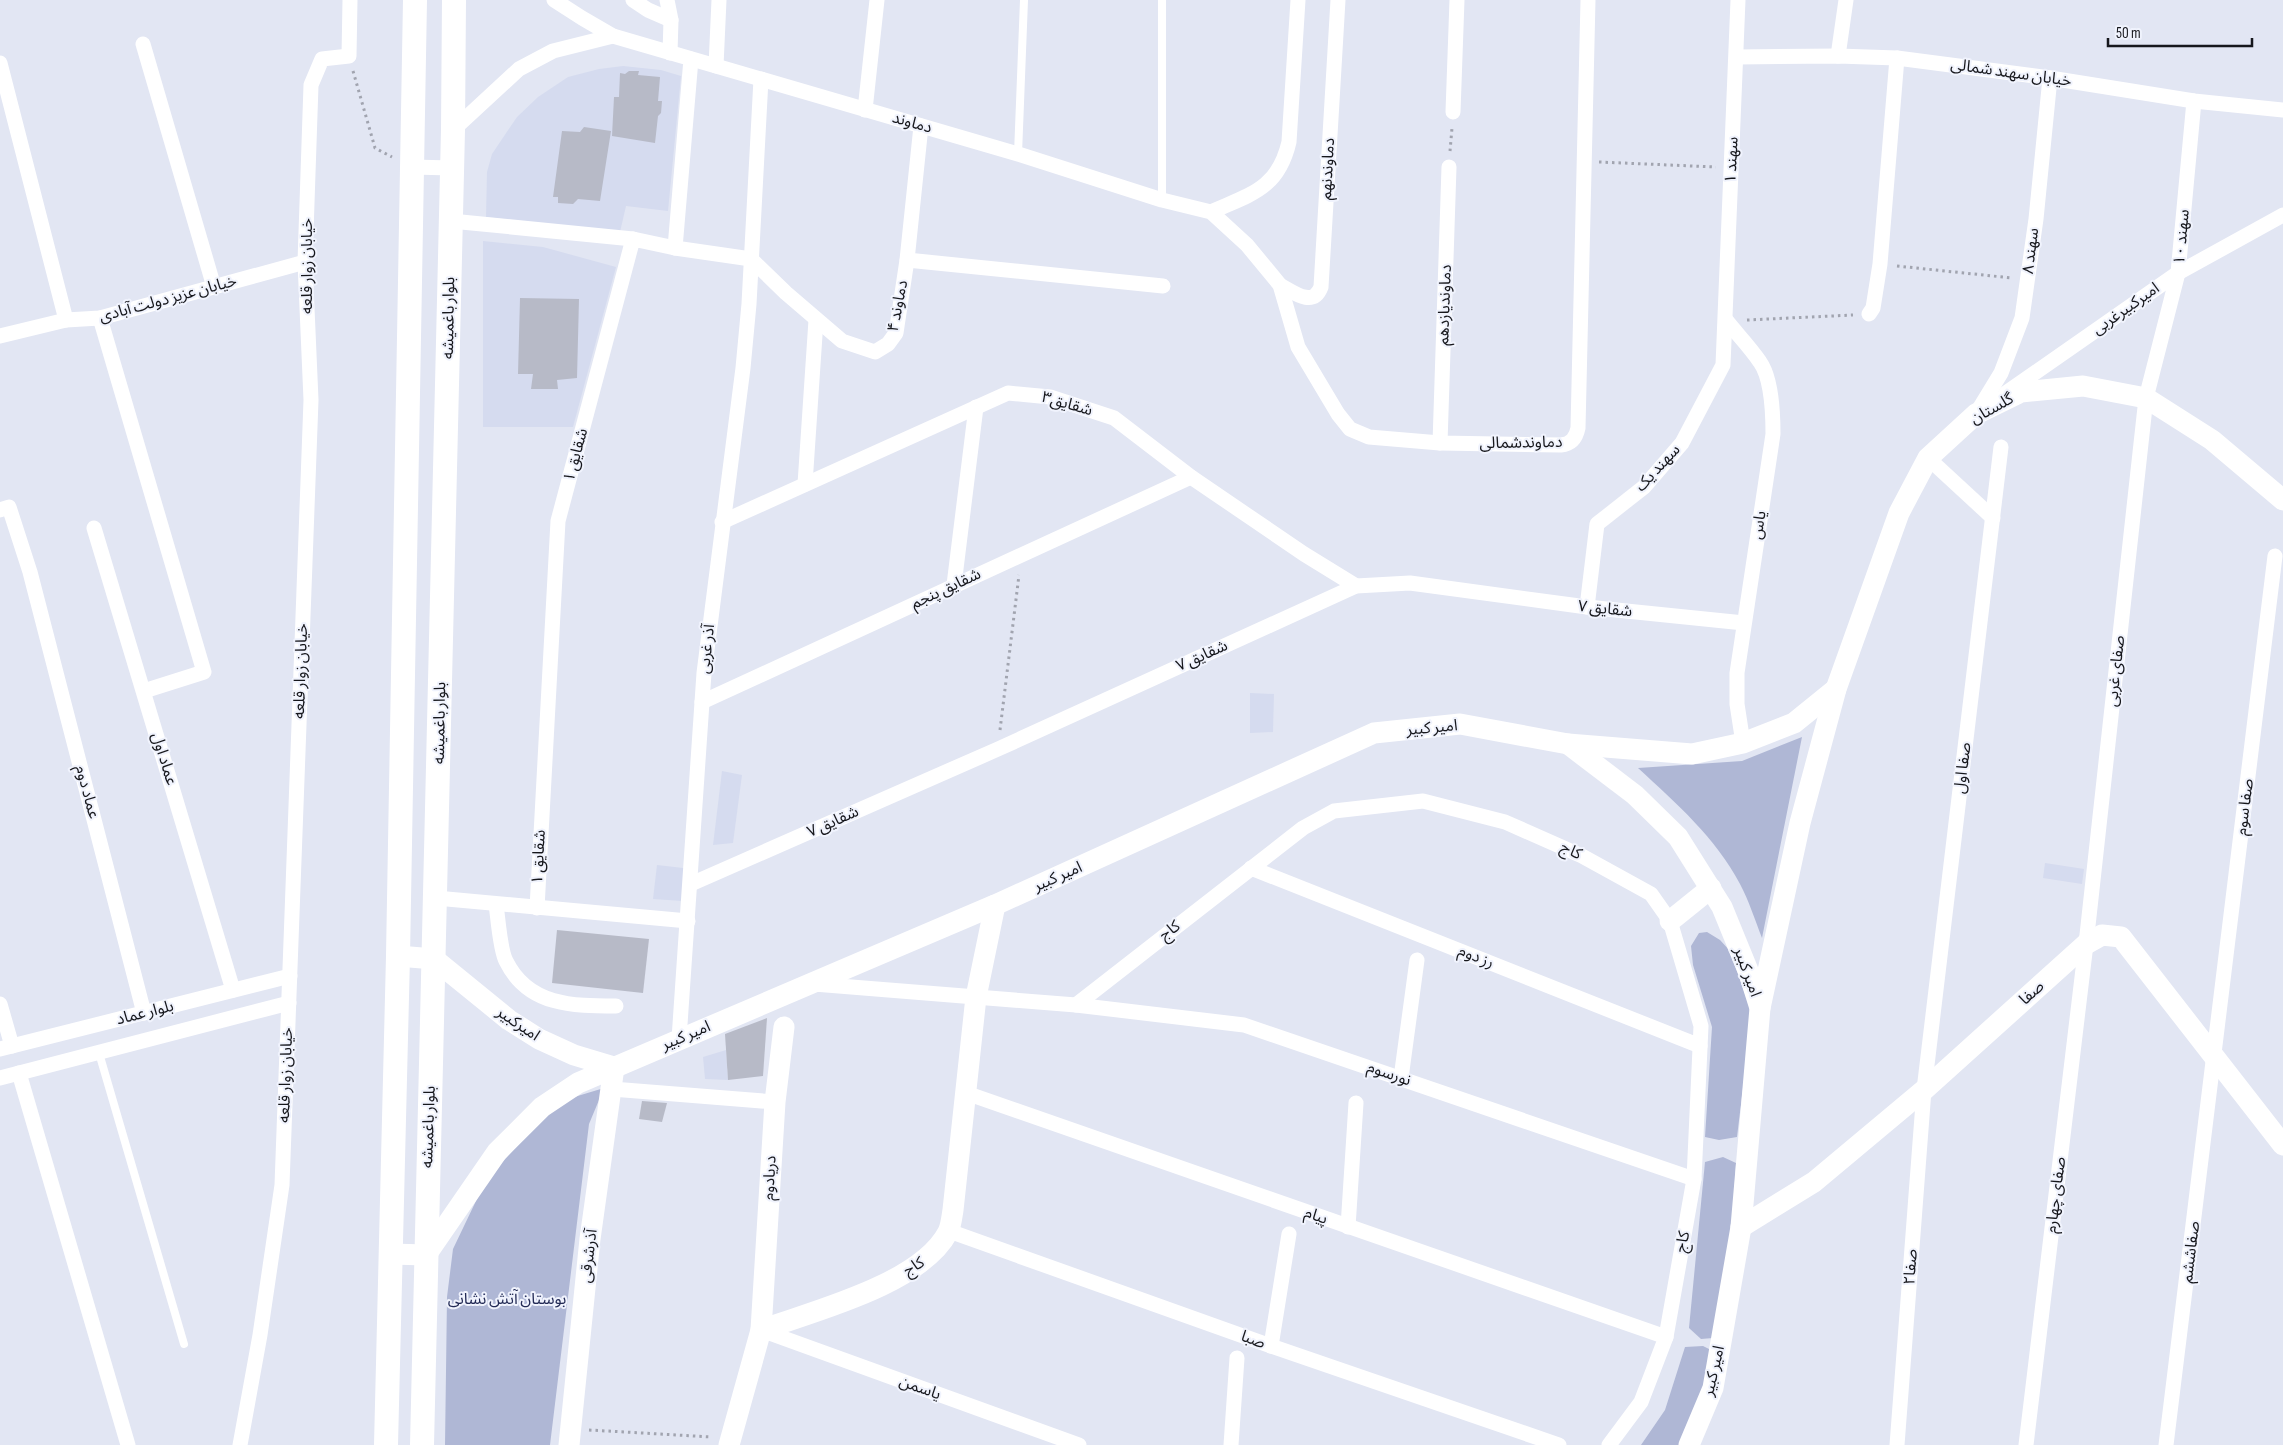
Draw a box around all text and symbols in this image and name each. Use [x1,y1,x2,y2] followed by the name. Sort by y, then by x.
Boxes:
[2108,15,2252,47] scale bar
[2116,24,2141,43] text: 50 m
[1949,55,2073,91] street label: خیابان سهند شمالی
[890,108,934,138] street label: دماوند
[1721,136,1743,184] street label: سهند ۱
[1317,138,1341,201] street label: دماوندنهم
[2170,209,2194,265] street label: سهند ۱۰
[298,218,317,314] street label: خیابان زوار قلعه
[2019,227,2043,275] street label: سهند ۸
[1434,264,1458,346] street label: دماوندیازدهم
[97,271,239,326] street label: خیابان عزیز دولت آبادی
[439,277,459,359] street label: بلوار باغمیشه
[884,278,912,334] street label: دماوند ۴
[2089,279,2163,339] street label: امیرکبیرغربی
[1039,388,1095,420] street label: شقایق۳
[1967,389,2017,429] street label: گلستان
[560,426,592,484] street label: شقایق ۱
[1479,433,1563,453] street label: دماوندشمالی
[1631,440,1685,496] street label: سهند یک
[1747,509,1771,541] street label: یاس
[908,565,985,615] street label: شقایق پنجم
[1577,597,1633,621] street label: شقایق ۷
[695,622,719,675] street label: آذر غربی
[290,623,312,719] street label: خیابان زوار قلعه
[2103,634,2129,708] street label: صفای غربی
[1173,636,1231,676] street label: شقایق ۷
[430,682,450,764] street label: بلوار باغمیشه
[1405,716,1458,740] street label: امیر کبیر
[147,730,181,788] street label: عماد اول
[1950,741,1976,795] street label: صفا اول
[69,763,103,821] street label: عماد دوم
[2232,777,2260,837] street label: صفا سوم
[804,802,862,842] street label: شقایق ۷
[528,829,550,885] street label: شقایق ۱
[1556,838,1585,866] street label: کاج
[1030,858,1085,897] street label: امیر کبیر
[1156,917,1186,947] street label: کاج
[1455,941,1497,975] street label: رز دوم
[1729,944,1765,999] street label: امیر کبیر
[2016,977,2048,1009] street label: صفا
[114,997,176,1029] street label: بلوار عماد
[492,1002,543,1045] street label: امیرکبیر
[658,1017,713,1055] street label: امیر کبیر
[275,1027,297,1123] street label: خیابان زوار قلعه
[1364,1058,1413,1092] street label: نورسوم
[418,1085,440,1169] street label: بلوار باغمیشه
[759,1155,783,1201] street label: دریادوم
[2042,1156,2072,1235] street label: صفای چهارم
[1301,1203,1330,1231] street label: پیام
[2178,1220,2206,1284] street label: صفاششم
[576,1227,602,1284] street label: آذرشرقی
[1672,1229,1696,1255] street label: کاج
[1900,1248,1922,1286] street label: صفا۲
[900,1253,930,1282] street label: کاج
[448,1289,566,1309] park label: بوستان آتش نشانی
[1238,1327,1268,1353] street label: صبا
[1699,1344,1729,1399] street label: امیر کبیر
[897,1372,943,1404] street label: یاسمن

